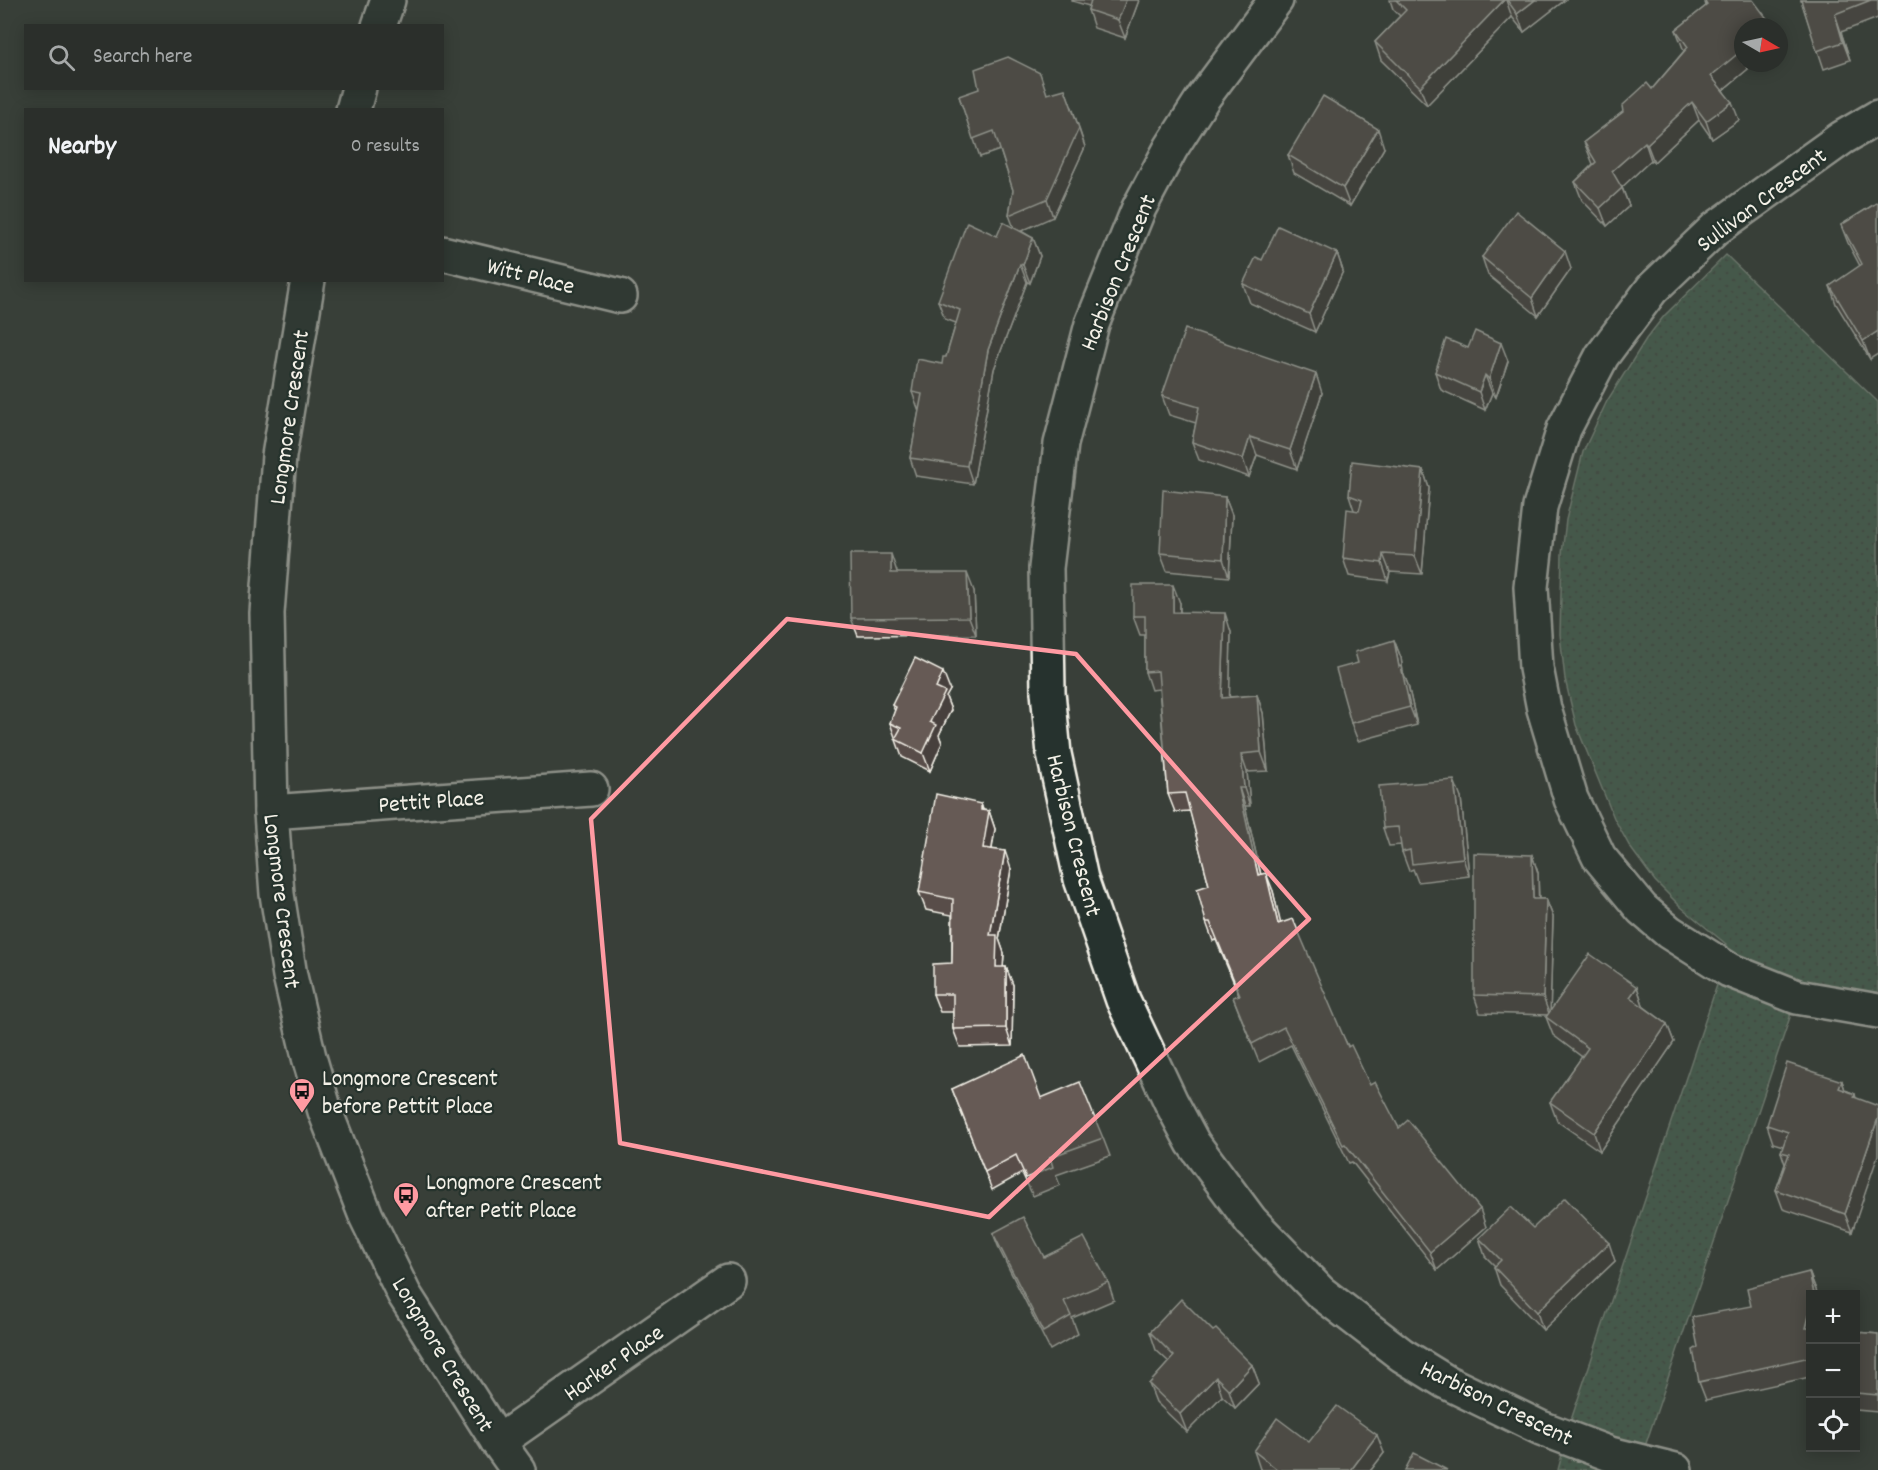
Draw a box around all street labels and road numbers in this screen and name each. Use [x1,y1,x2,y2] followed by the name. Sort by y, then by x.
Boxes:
[1690,141,1836,262] street label: Sullivan Crescent
[1073,190,1167,357] street label: Harbison Crescent
[483,251,578,305] street label: Witt Place
[262,328,320,507] street label: Longmore Crescent
[1035,751,1109,921] street label: Harbison Crescent
[377,782,485,824] street label: Pettit Place
[252,812,308,991] street label: Longmore Crescent
[382,1271,501,1440] street label: Longmore Crescent
[558,1317,672,1411] street label: Harker Place
[1414,1353,1578,1456] street label: Harbison Crescent

